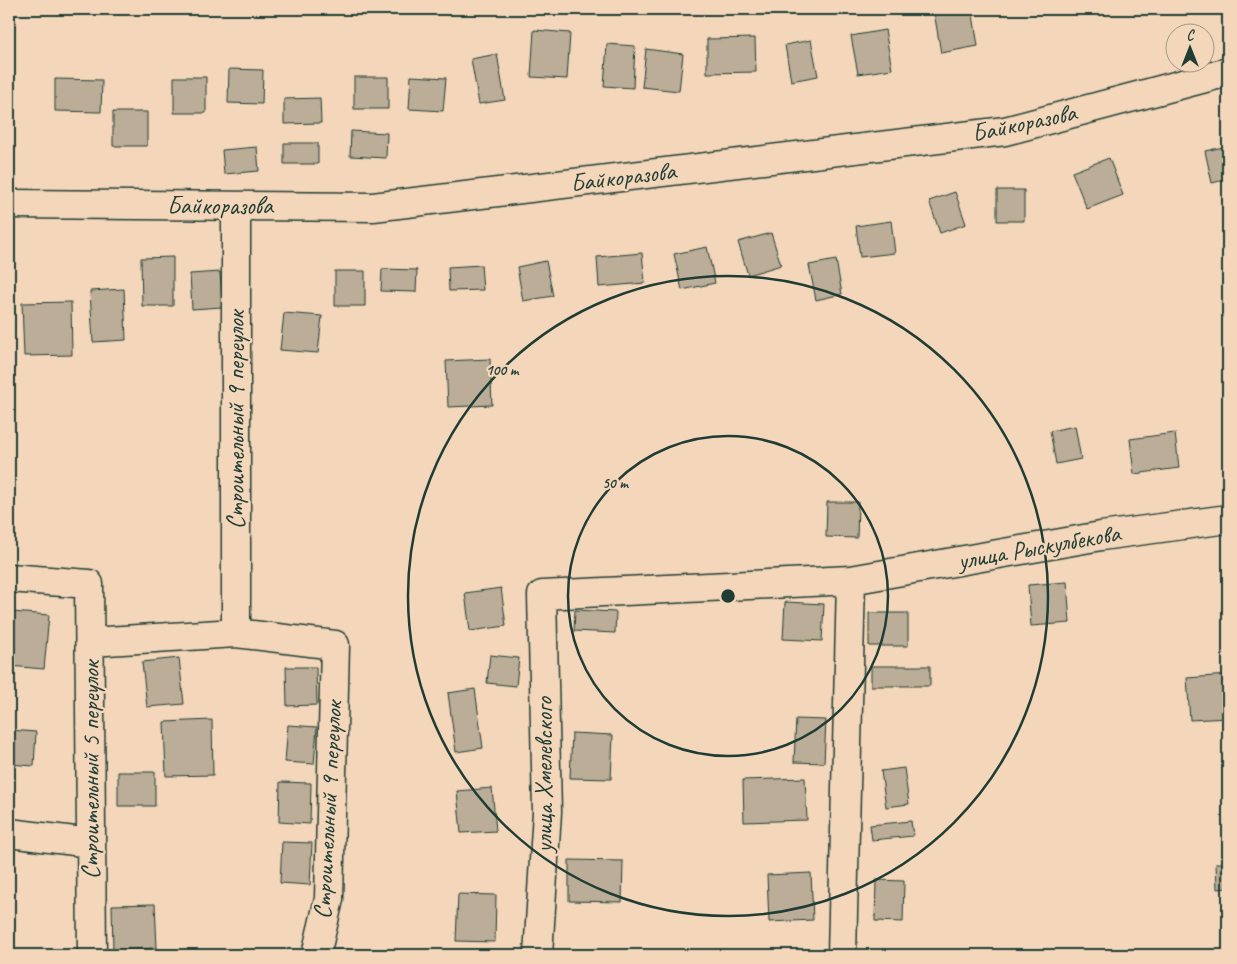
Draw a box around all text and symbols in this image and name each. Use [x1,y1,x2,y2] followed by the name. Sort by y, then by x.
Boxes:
[1164,22,1214,72] north arrow
[1187,27,1196,44] text: С
[969,96,1081,150] street label: Байкоразова
[568,154,680,199] street label: Байкоразова
[167,190,275,222] street label: Байкоразова
[220,308,252,529] street label: Строительный 9 переулок
[486,361,520,380] text: 100 m
[602,474,629,493] text: 50 m
[953,517,1125,577] street label: улица Рыскулбекова
[719,587,737,605] centre of rings
[75,658,107,879] street label: Строительный 5 переулок
[528,696,560,855] street label: улица Хмелевского
[306,697,350,920] street label: Строительный 9 переулок

